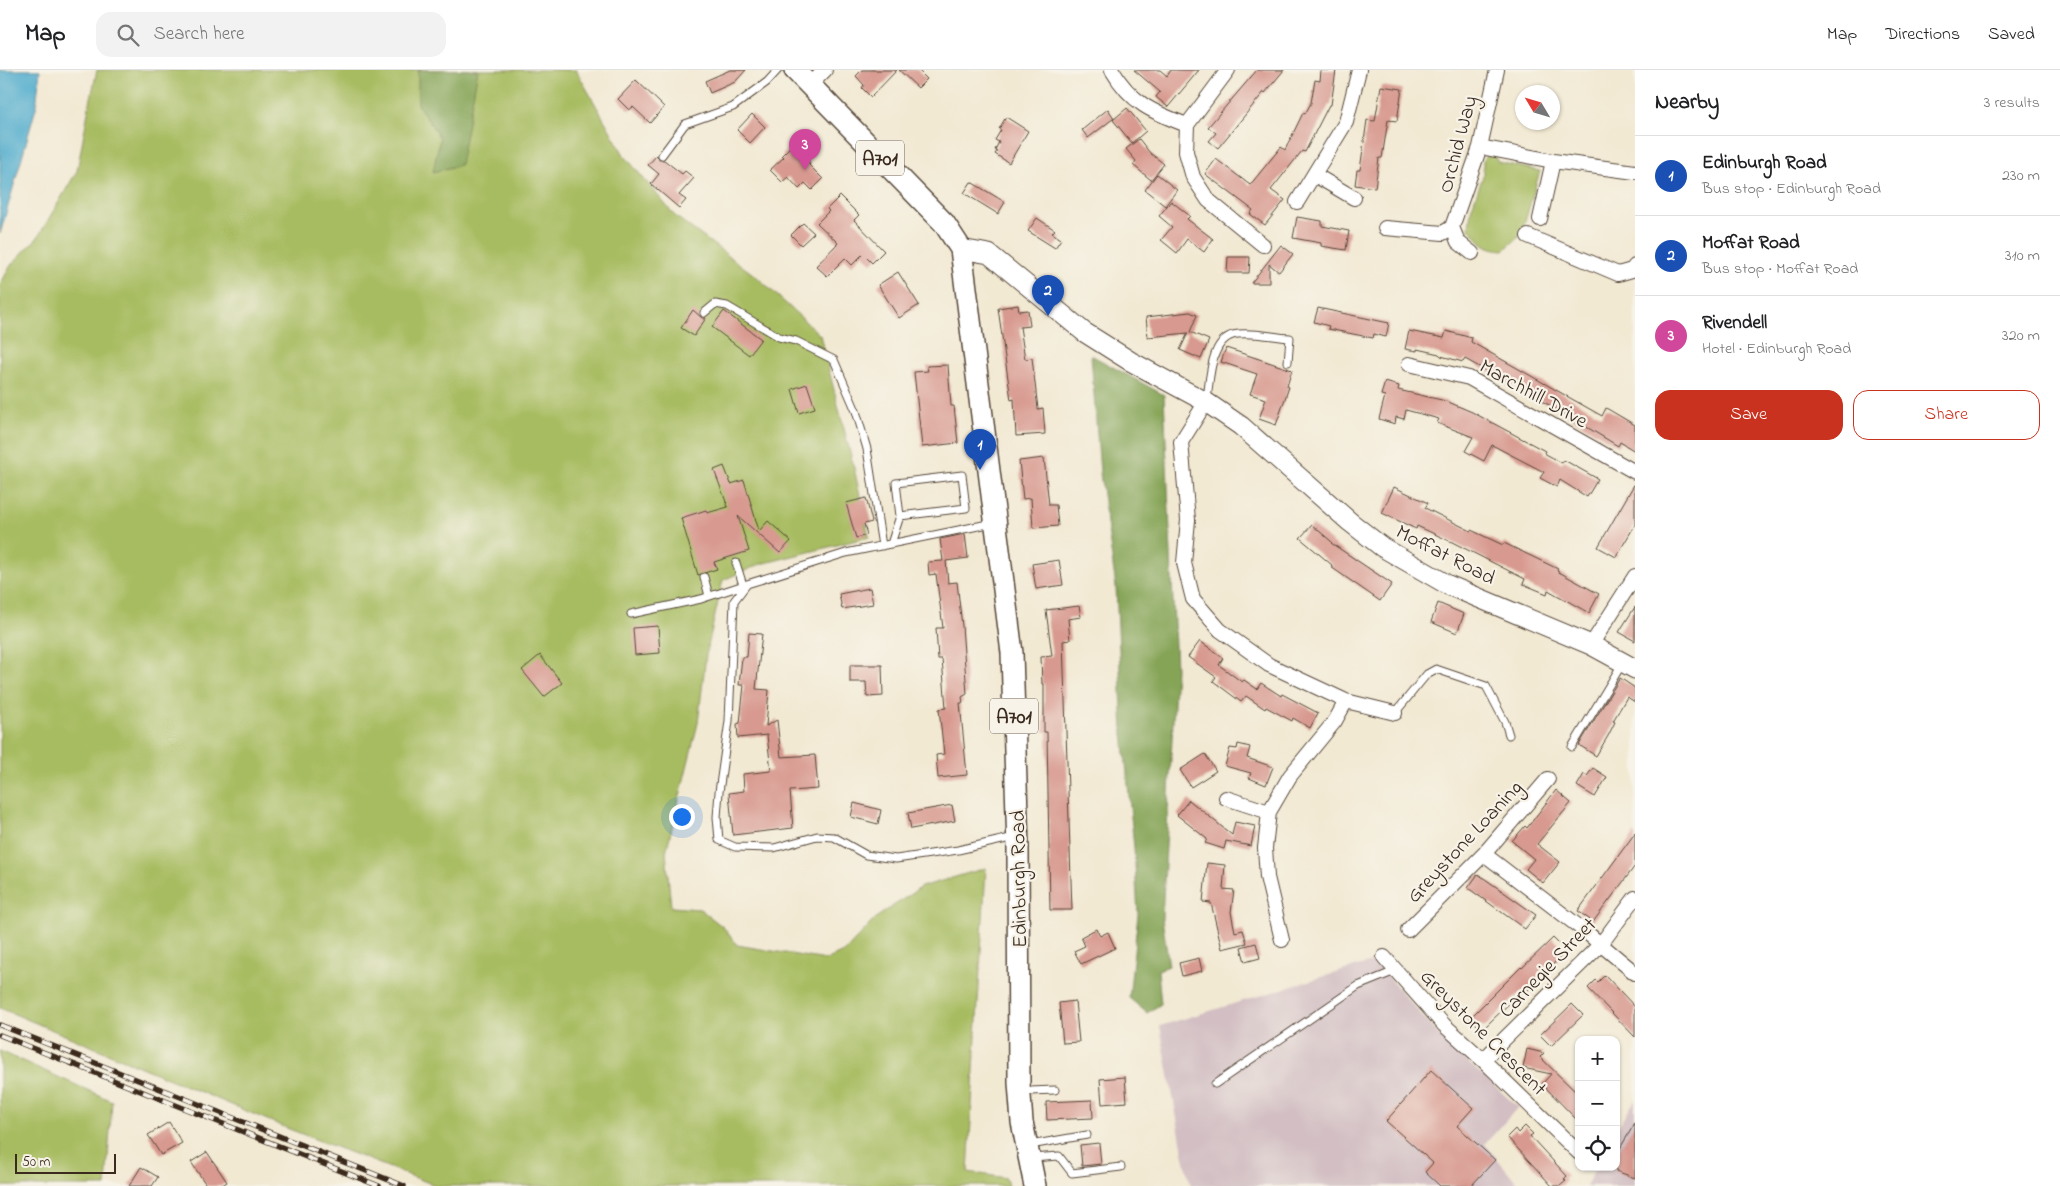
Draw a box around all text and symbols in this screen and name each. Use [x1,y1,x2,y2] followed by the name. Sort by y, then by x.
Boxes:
[96,12,446,57] search box
[25,17,66,52] text: Map
[114,21,142,49] icon: search
[154,21,245,48] text: Search here
[1827,22,1857,48] text: Map
[1885,22,1960,48] text: Directions
[1988,22,2035,48] text: Saved
[1515,85,1560,130] north arrow
[1655,88,1719,118] text: Nearby
[1984,91,2040,115] text: 3 results
[1432,92,1488,197] street label: Orchid Way
[789,129,821,170] pin: 3
[856,140,904,176] road number: A701
[1702,150,1827,177] text: Edinburgh Road
[1668,164,1674,188] text: 1
[2002,164,2040,188] text: 230 m
[1702,177,1881,201] text: Bus stop · Edinburgh Road
[1702,230,1800,257] text: Moffat Road
[1667,244,1675,268] text: 2
[2005,244,2040,268] text: 310 m
[1702,257,1858,281] text: Bus stop · Moffat Road
[1032,275,1064,316] pin: 2
[1702,310,1767,337] text: Rivendell
[1668,324,1674,348] text: 3
[2002,324,2040,348] text: 320 m
[1702,337,1851,361] text: Hotel · Edinburgh Road
[1473,353,1593,437] street label: Marchhill Drive
[1655,390,1843,440] button: Save
[1853,390,2040,440] button: Share
[964,429,996,470] pin: 1
[1390,518,1500,594] street label: Moffat Road
[990,698,1038,734] road number: A701
[1400,774,1532,912] street label: Greystone Loaning
[669,804,695,830] your location
[1004,810,1038,948] street label: Edinburgh Road
[1493,911,1606,1027] street label: Carnegie Street
[1411,963,1553,1105] street label: Greystone Crescent
[1575,1036,1620,1171] map controls
[1575,1036,1620,1081] button: +
[1575,1081,1620,1126] button: −
[1575,1126,1620,1171] button: locate
[15,1151,116,1174] scale bar
[22,1152,50,1173] text: 50 m

